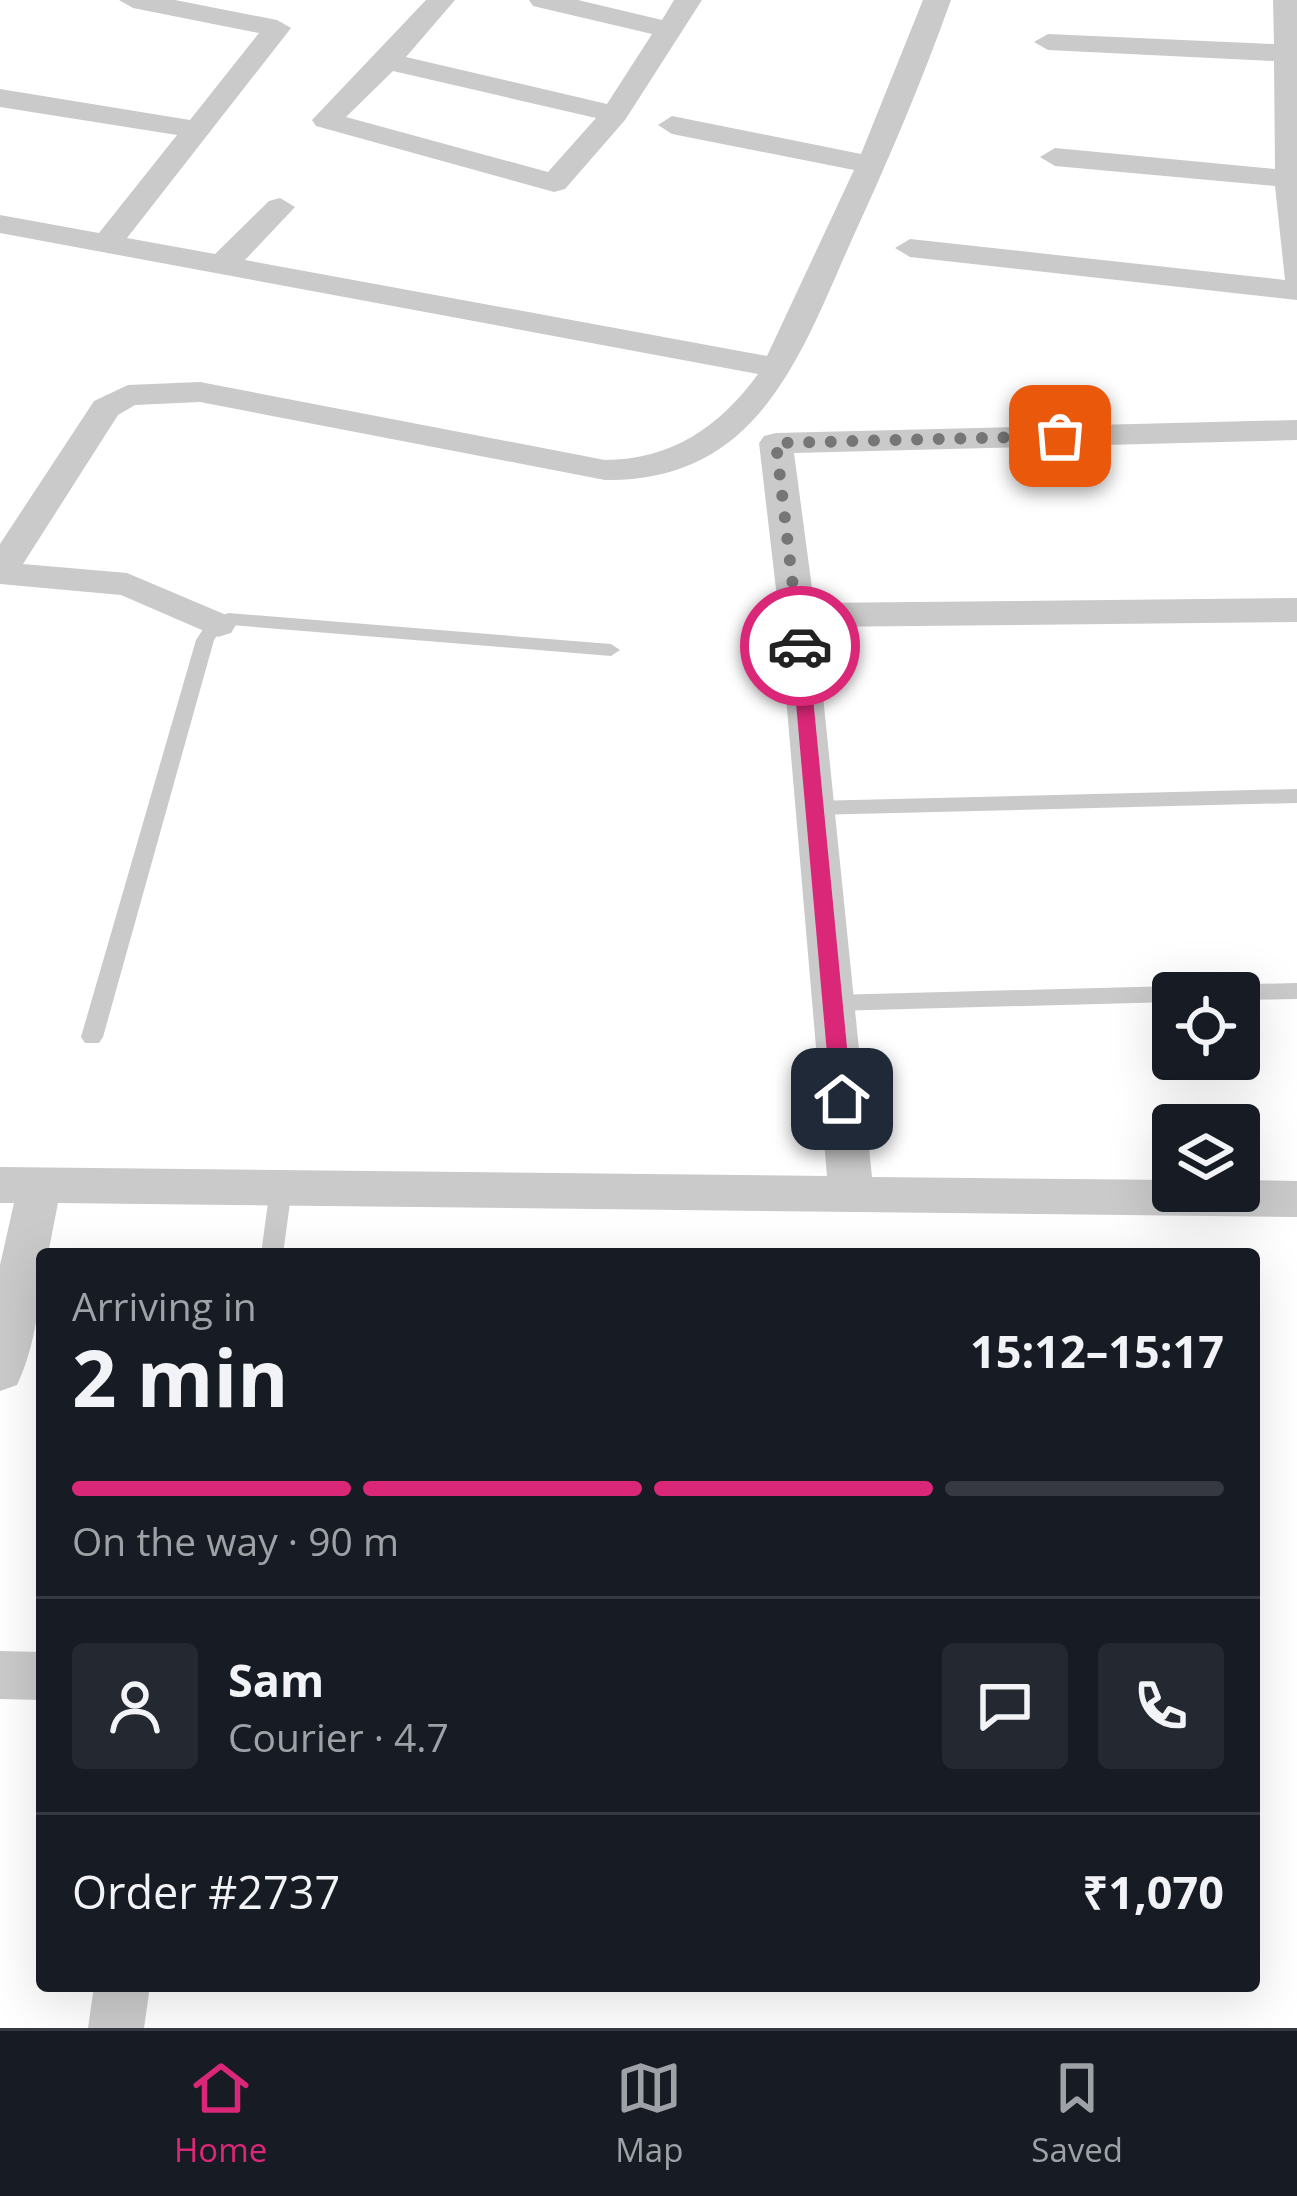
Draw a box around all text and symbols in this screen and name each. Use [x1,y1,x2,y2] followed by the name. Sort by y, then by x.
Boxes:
[1009,385,1111,487] pin
[1027,403,1093,469] icon: bag
[740,586,860,706] courier
[767,613,833,679] icon: car
[1152,972,1260,1212] map controls
[1152,972,1260,1080] button: locate
[791,1048,893,1150] pin
[809,1066,875,1132] icon: home
[1152,1104,1260,1212] button: layers
[72,1279,257,1332] text: Arriving in
[970,1320,1224,1381] text: 15:12–15:17
[72,1324,289,1430] text: 2 min
[72,1514,399,1567] text: On the way · 90 m
[72,1643,198,1769] button: person
[942,1643,1068,1769] button: chat
[1098,1643,1224,1769] button: phone
[228,1649,324,1710] text: Sam
[228,1710,449,1763] text: Courier · 4.7
[72,1861,340,1922] text: Order #2737
[1083,1861,1224,1922] text: ₹1,070
[174,2055,267,2172] tab: Home
[615,2055,683,2172] tab: Map
[1031,2055,1123,2172] tab: Saved

